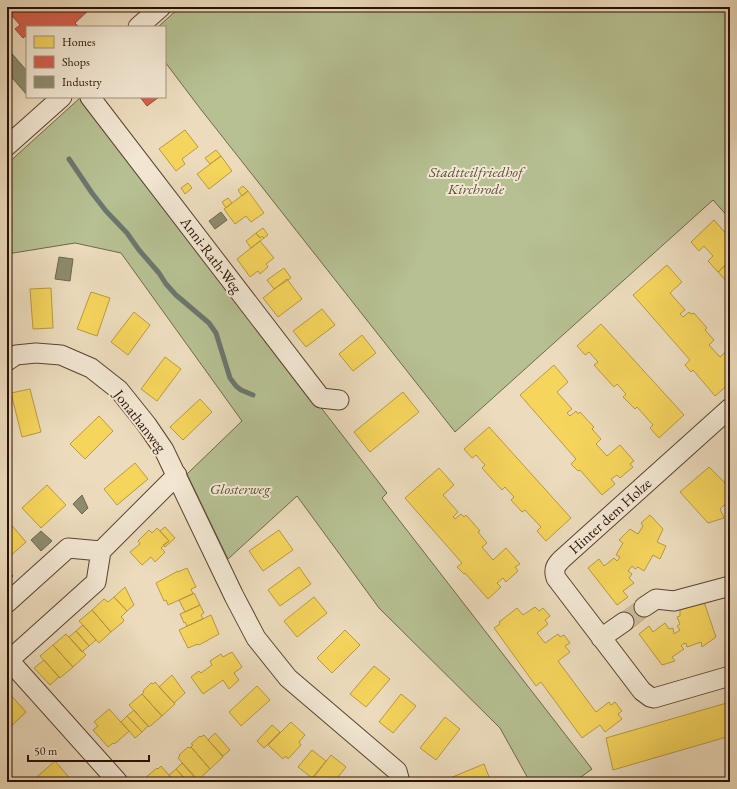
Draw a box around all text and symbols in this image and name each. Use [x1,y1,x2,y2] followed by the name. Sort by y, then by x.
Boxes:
[26,26,166,98] legend
[62,34,96,50] text: Homes
[62,54,90,70] text: Shops
[62,74,102,90] text: Industry
[428,162,526,198] park label: Stadtteilfriedhof Kirchrode
[176,212,247,297] street label: Anni-Rath-Weg
[109,384,171,456] street label: Jonathanweg
[564,473,655,558] street label: Hinter dem Holze
[210,479,271,498] park label: Glosterweg
[28,737,149,763] scale bar
[34,743,58,759] text: 50 m

